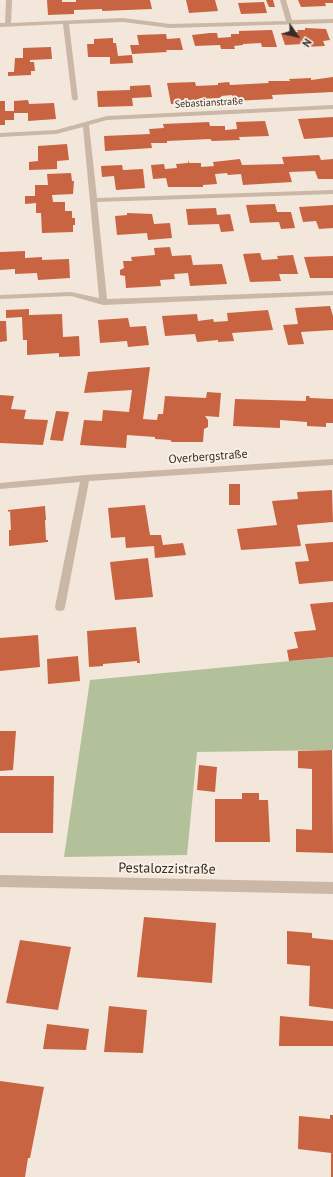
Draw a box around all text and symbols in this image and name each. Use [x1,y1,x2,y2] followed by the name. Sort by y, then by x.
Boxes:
[277,16,317,56] north arrow
[299,36,315,50] text: N
[175,95,243,111] street label: Sebastianstraße
[168,447,248,467] street label: Overbergstraße
[118,860,216,878] street label: Pestalozzistraße

